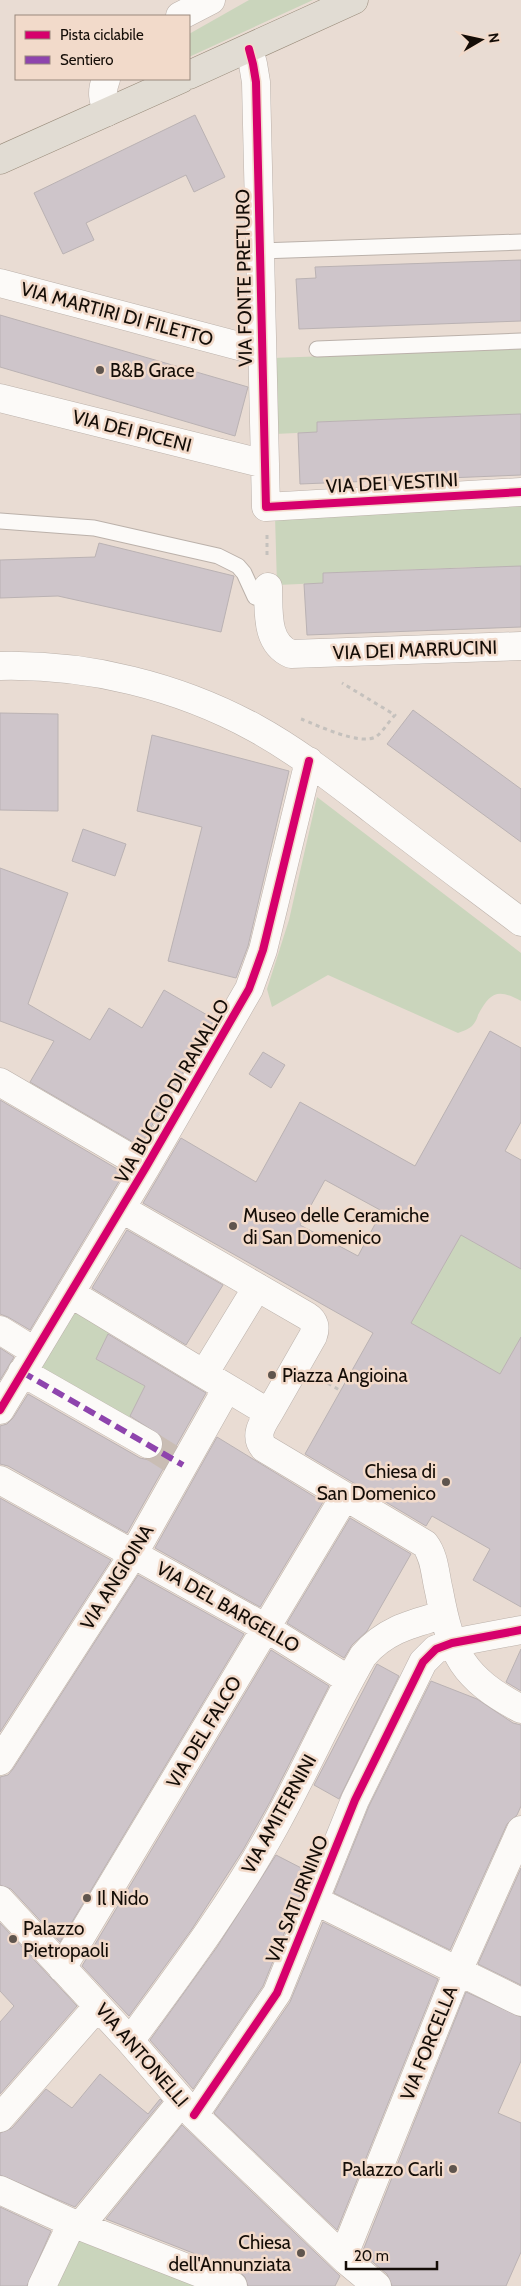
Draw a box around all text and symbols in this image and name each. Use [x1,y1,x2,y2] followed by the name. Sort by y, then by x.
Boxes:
[15,15,190,80] legend
[456,15,506,65] north arrow
[60,26,144,44] text: Pista ciclabile
[484,32,504,44] text: N
[60,51,113,69] text: Sentiero
[231,189,257,367] street label: VIA FONTE PRETURO
[18,277,216,351] street label: VIA MARTIRI DI FILETTO
[110,359,195,382] place label: B&B Grace
[94,364,106,376] marker: B&B Grace
[70,405,194,457] street label: VIA DEI PICENI
[325,468,459,498] street label: VIA DEI VESTINI
[332,636,498,664] street label: VIA DEI MARRUCINI
[110,995,234,1187] street label: VIA BUCCIO DI RANALLO
[243,1204,429,1249] place label: Museo delle Ceramiche di San Domenico
[227,1220,239,1232] marker: Museo delle Ceramiche di San Domenico
[282,1364,408,1387] place label: Piazza Angioina
[266,1369,278,1381] marker: Piazza Angioina
[317,1460,436,1505] place label: Chiesa di San Domenico
[440,1476,452,1488] marker: Chiesa di San Domenico
[76,1520,159,1634] street label: VIA ANGIOINA
[152,1557,304,1657] street label: VIA DEL BARGELLO
[162,1672,246,1792] street label: VIA DEL FALCO
[237,1750,321,1878] street label: VIA AMITERNINI
[261,1832,333,1966] street label: VIA SATURNINO
[97,1887,149,1910] place label: Il Nido
[81,1892,93,1904] marker: Il Nido
[23,1917,109,1962] place label: Palazzo Pietropaoli
[7,1933,19,1945] marker: Palazzo Pietropaoli
[396,1982,462,2104] street label: VIA FORCELLA
[91,1999,193,2111] street label: VIA ANTONELLI
[342,2158,443,2181] place label: Palazzo Carli
[447,2163,459,2175] marker: Palazzo Carli
[169,2231,291,2276] place label: Chiesa dell'Annunziata
[346,2238,437,2270] scale bar
[295,2247,307,2259] marker: Chiesa dell'Annunziata
[354,2247,389,2265] text: 20 m

